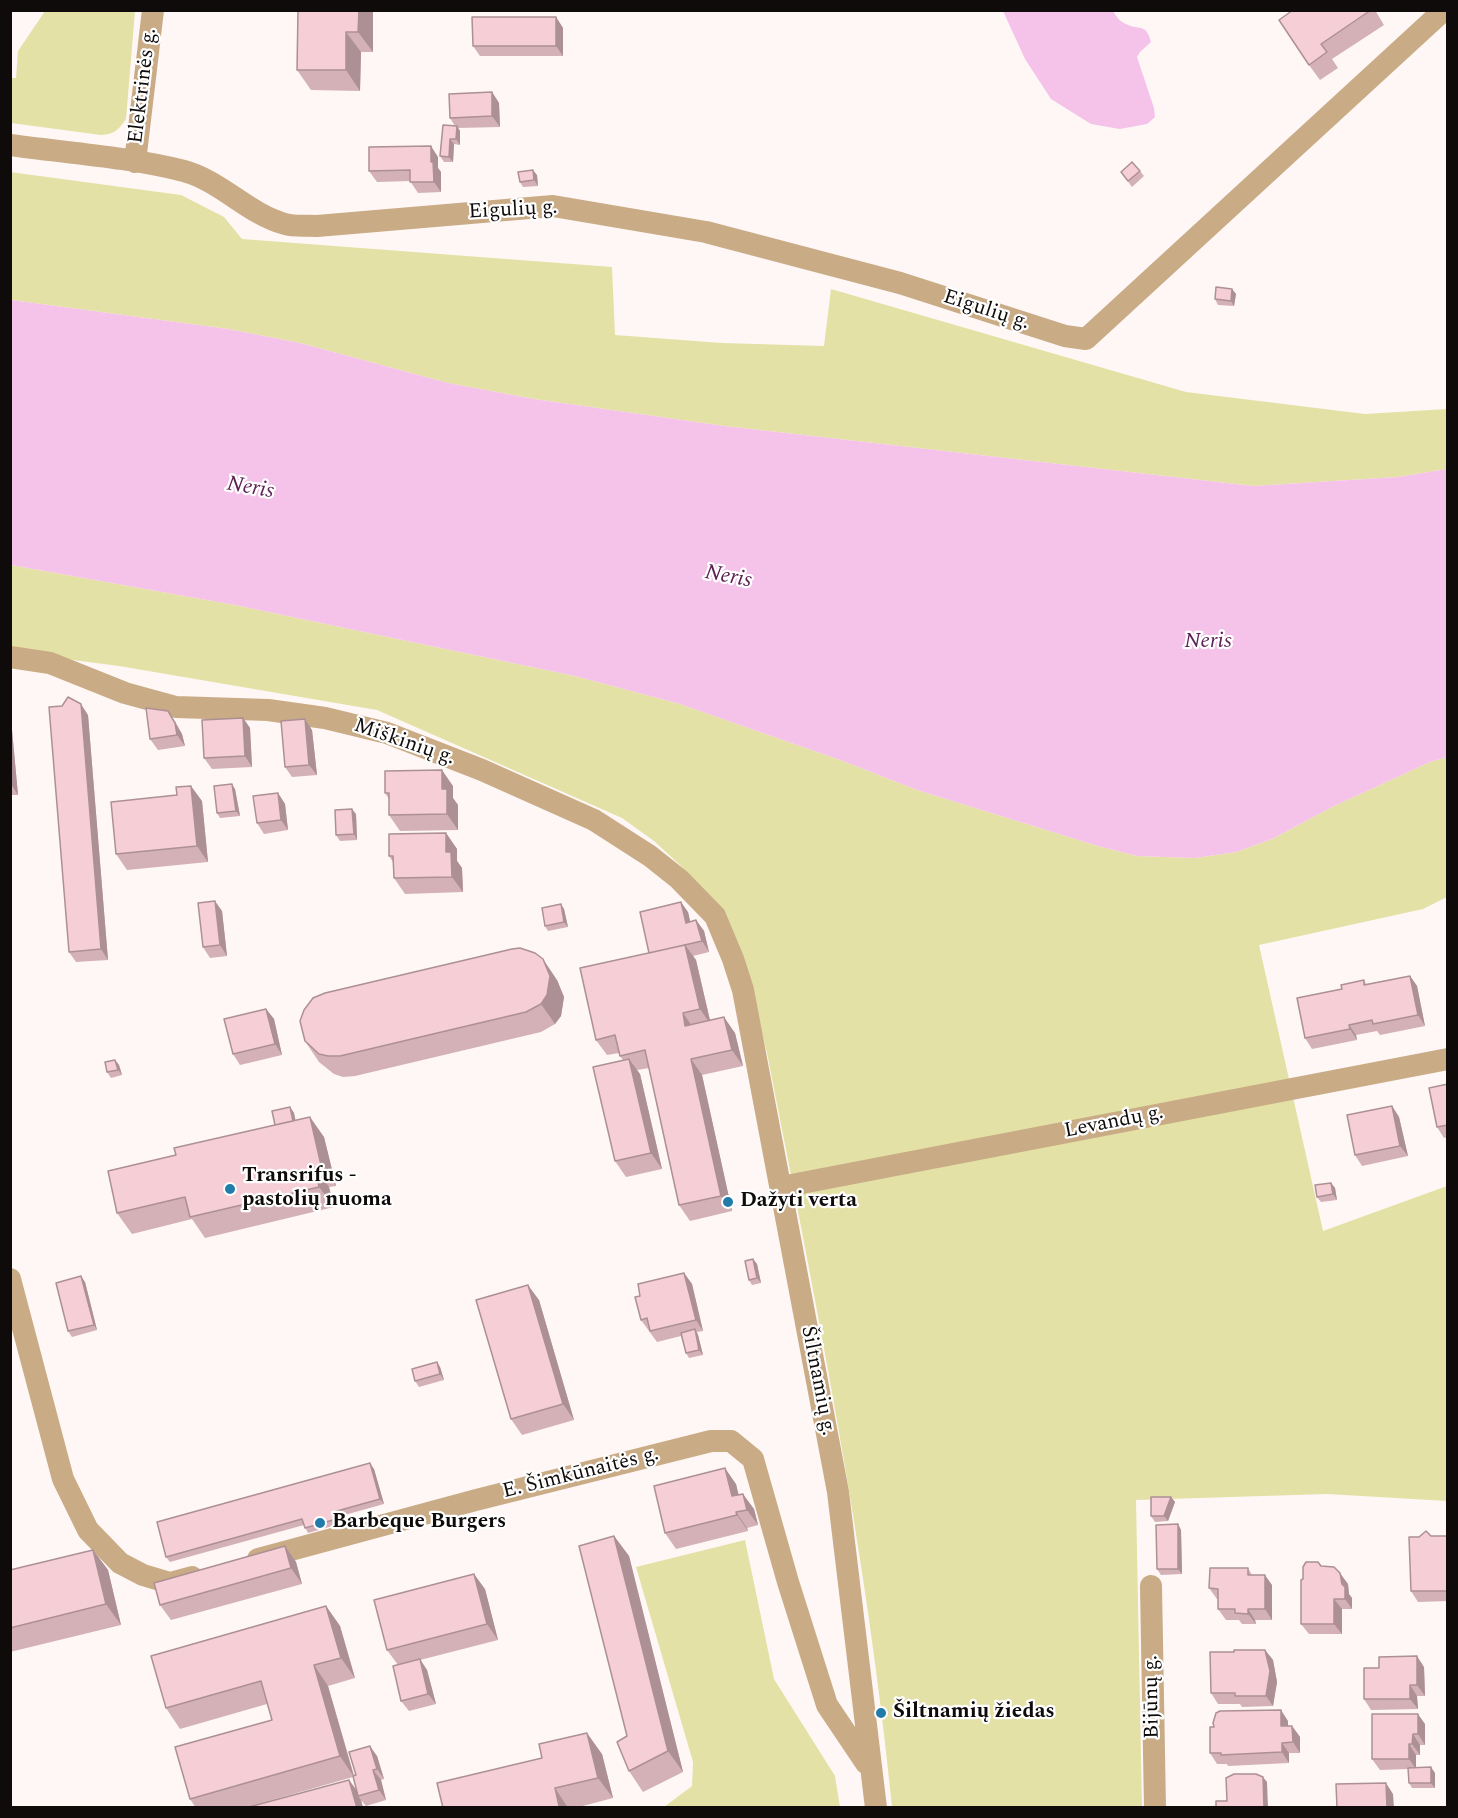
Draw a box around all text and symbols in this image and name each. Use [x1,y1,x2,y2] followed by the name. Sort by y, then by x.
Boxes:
[124,27,164,145] street label: Elektrinės g.
[468,196,558,226] street label: Eigulių g.
[940,285,1032,337] street label: Eigulių g.
[224,472,276,506] water label: Neris
[702,561,754,595] water label: Neris
[1184,630,1232,656] water label: Neris
[350,714,458,772] street label: Miškinių g.
[1062,1101,1166,1145] street label: Levandų g.
[242,1164,392,1214] place label: Transrifus - pastolių nuoma
[223,1182,237,1196] marker: Transrifus - pastolių nuoma
[740,1189,857,1215] place label: Dažyti verta
[721,1195,735,1209] marker: Dažyti verta
[794,1324,840,1438] street label: Šiltnamių g.
[500,1442,662,1506] street label: E. Šimkūnaitės g.
[332,1510,506,1536] place label: Barbeque Burgers
[313,1516,327,1530] marker: Barbeque Burgers
[1140,1655,1166,1739] street label: Bijūnų g.
[893,1700,1055,1726] place label: Šiltnamių žiedas
[874,1706,888,1720] marker: Šiltnamių žiedas

